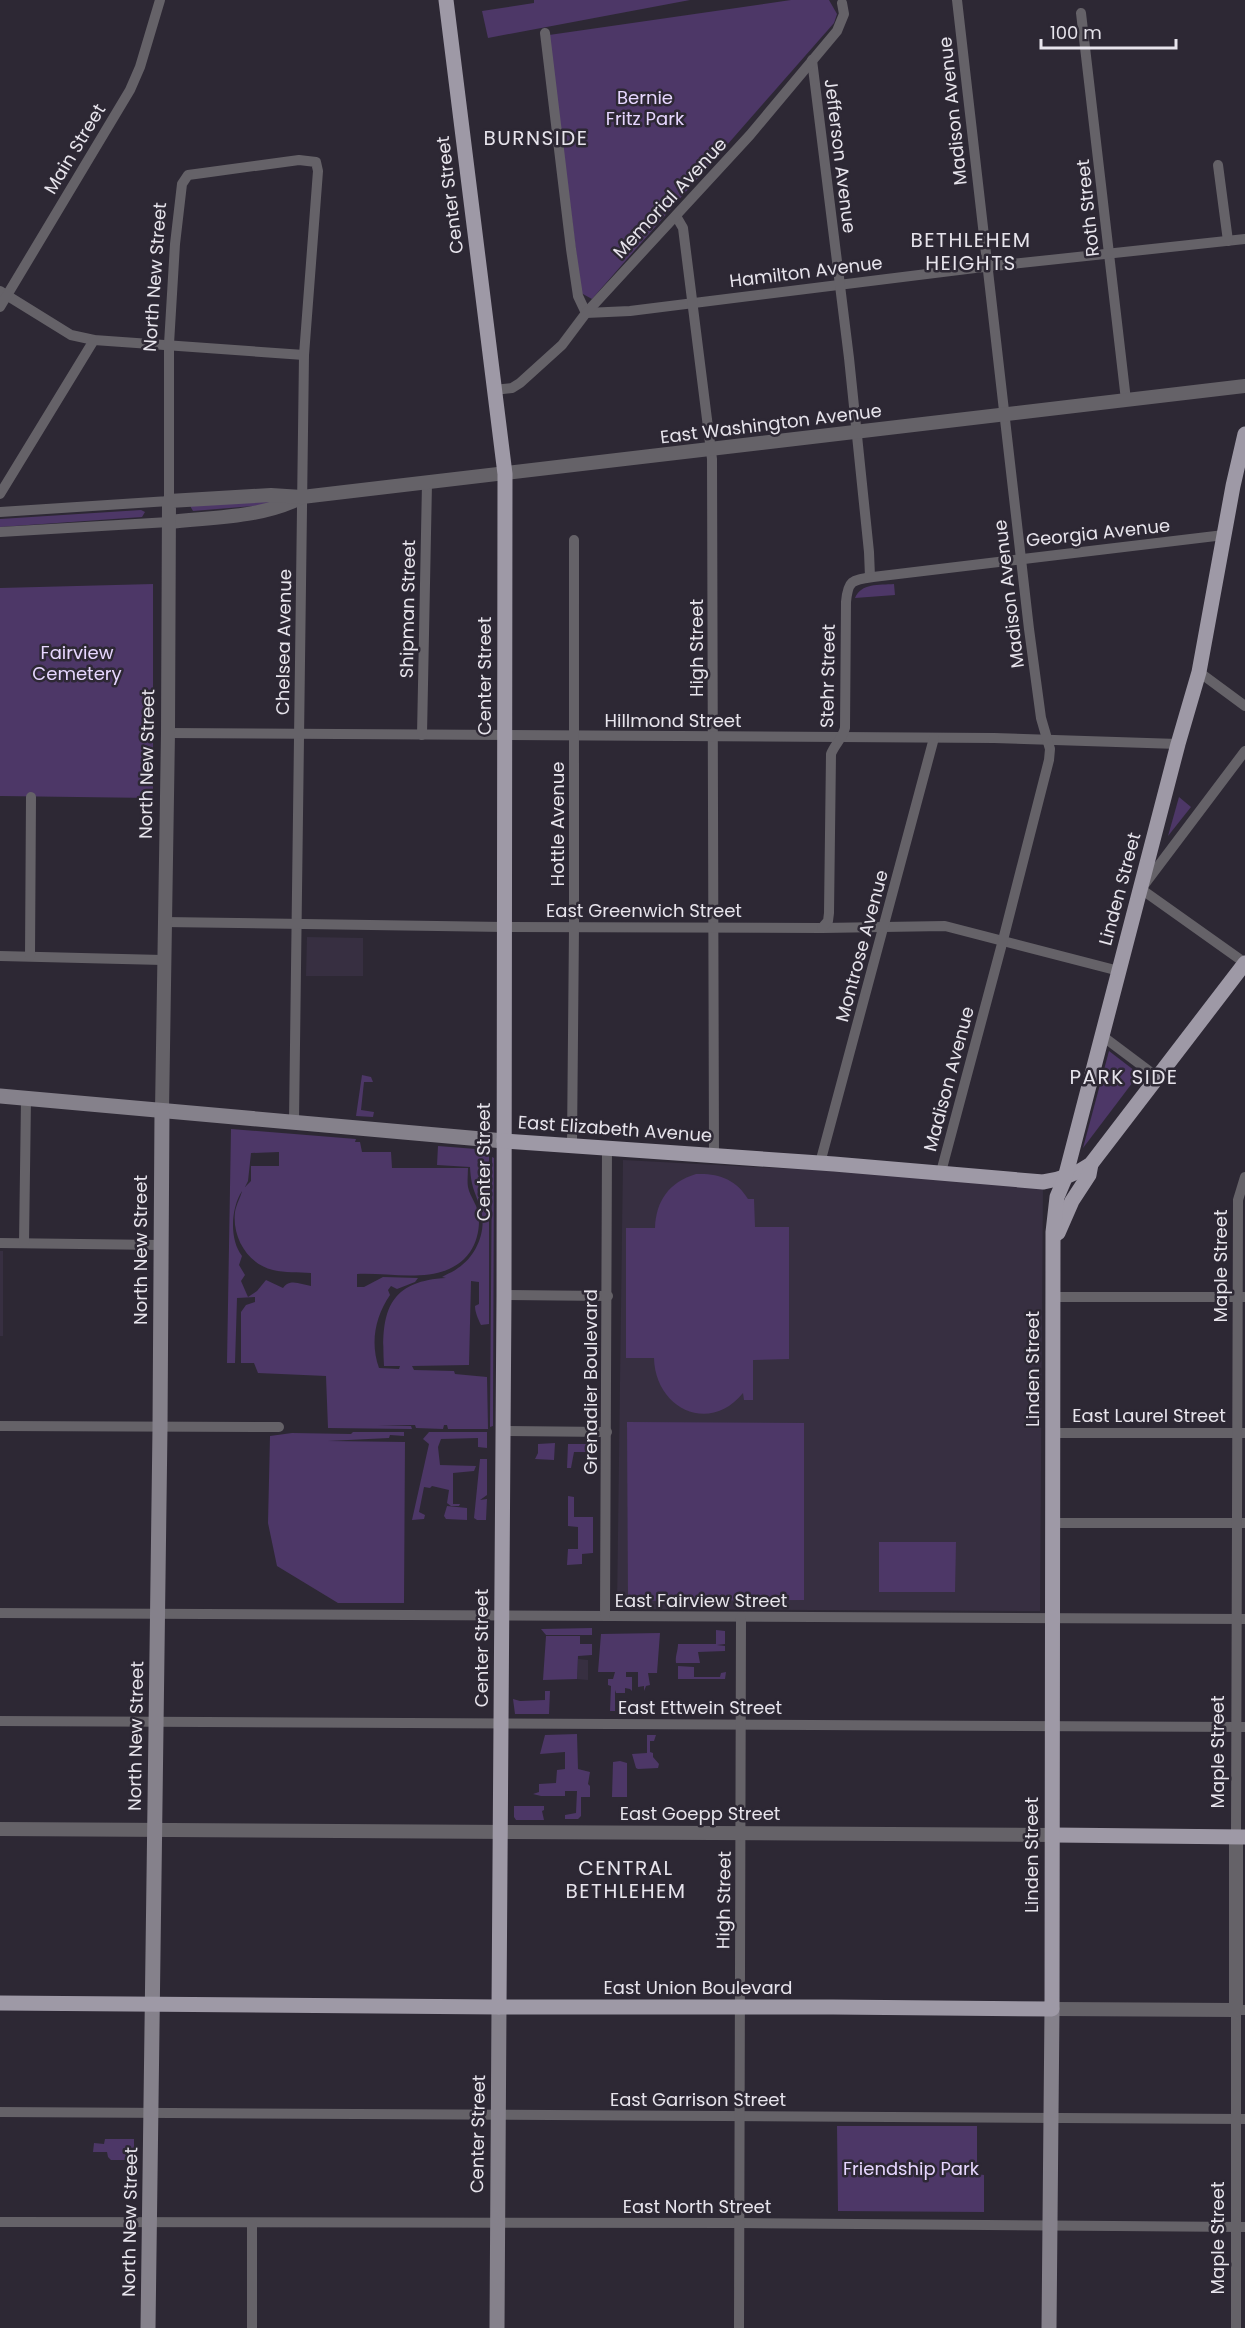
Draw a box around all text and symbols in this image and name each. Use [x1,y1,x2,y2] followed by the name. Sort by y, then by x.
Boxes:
[1041,12,1176,50] scale bar
[1050,20,1102,45] text: 100 m
[932,36,973,186] street label: Madison Avenue
[819,77,862,235] street label: Jefferson Avenue
[606,85,685,131] park label: Bernie Fritz Park
[38,99,111,199] street label: Main Street
[483,124,589,152] district label: BURNSIDE
[607,132,732,264] street label: Memorial Avenue
[430,135,469,255] street label: Center Street
[1070,158,1105,258] street label: Roth Street
[137,201,172,353] street label: North New Street
[911,226,1031,277] district label: BETHLEHEM HEIGHTS
[728,250,884,293] street label: Hamilton Avenue
[659,398,883,449] street label: East Washington Avenue
[1025,513,1171,552] street label: Georgia Avenue
[987,519,1030,670] street label: Madison Avenue
[394,540,421,678] street label: Shipman Street
[270,569,297,715] street label: Chelsea Avenue
[684,599,709,697] street label: High Street
[472,617,497,735] street label: Center Street
[814,624,841,728] street label: Stehr Street
[32,640,122,686] park label: Fairview Cemetery
[133,689,160,839] street label: North New Street
[605,708,742,733] street label: Hillmond Street
[545,761,570,887] street label: Hottle Avenue
[1092,830,1147,948] street label: Linden Street
[829,867,894,1025] street label: Montrose Avenue
[546,898,742,923] street label: East Greenwich Street
[917,1004,980,1154] street label: Madison Avenue
[1069,1063,1179,1091] district label: PARK SIDE
[471,1103,496,1221] street label: Center Street
[517,1109,713,1148] street label: East Elizabeth Avenue
[128,1175,153,1325] street label: North New Street
[1208,1210,1233,1322] street label: Maple Street
[578,1289,603,1475] street label: Grenadier Boulevard
[1020,1311,1045,1427] street label: Linden Street
[1072,1403,1226,1428] street label: East Laurel Street
[615,1588,787,1613] street label: East Fairview Street
[469,1589,494,1707] street label: Center Street
[122,1661,149,1811] street label: North New Street
[618,1695,782,1720] street label: East Ettwein Street
[1205,1696,1230,1808] street label: Maple Street
[1019,1797,1044,1913] street label: Linden Street
[620,1801,780,1826] street label: East Goepp Street
[710,1851,737,1949] street label: High Street
[566,1854,686,1905] district label: CENTRAL BETHLEHEM
[604,1975,792,2000] street label: East Union Boulevard
[464,2075,491,2193] street label: Center Street
[610,2087,786,2112] street label: East Garrison Street
[116,2147,143,2297] street label: North New Street
[843,2156,980,2181] park label: Friendship Park
[1205,2182,1230,2294] street label: Maple Street
[623,2194,771,2219] street label: East North Street

